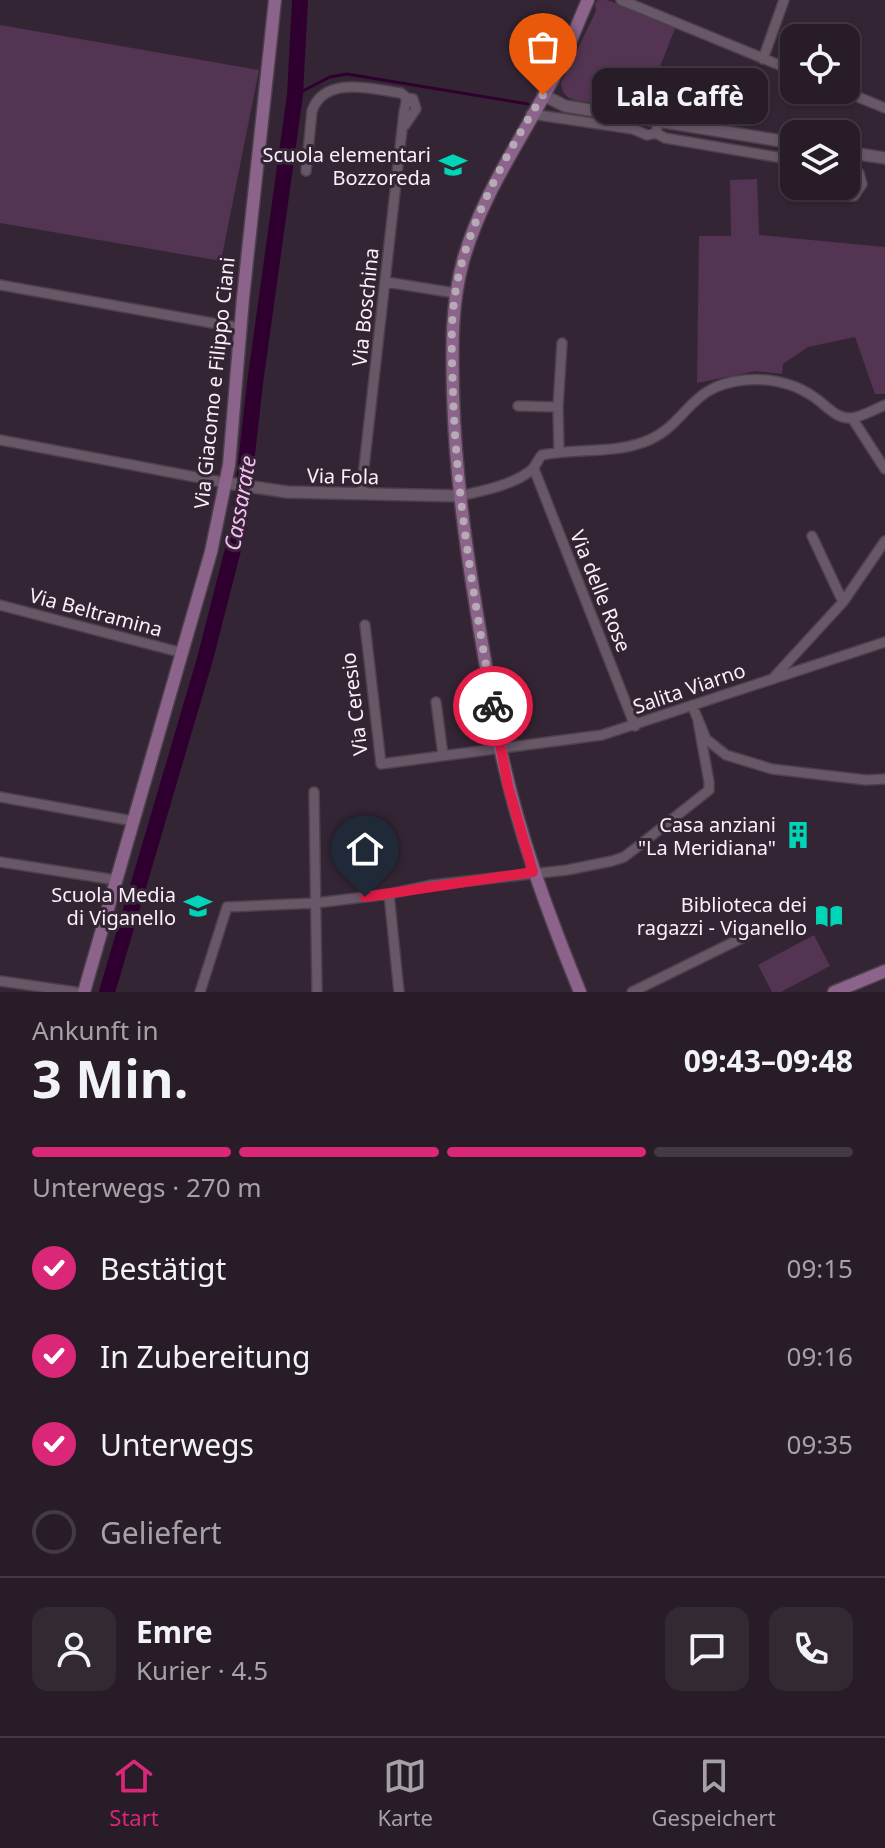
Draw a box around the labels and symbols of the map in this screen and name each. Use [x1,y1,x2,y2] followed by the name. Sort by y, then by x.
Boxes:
[509,13,577,95] pin
[591,67,767,123] callout: Lala Caffè
[262,141,431,191] place label: Scuola elementari Bozzoreda
[438,150,468,180] school or university icon: Scuola elementari Bozzoreda
[345,246,385,368] street label: Via Boschina
[187,256,241,510] street label: Via Giacomo e Filippo Ciani
[216,453,262,553] water label: Cassarate
[307,462,379,490] street label: Via Fola
[564,526,638,656] street label: Via delle Rose
[26,581,166,643] street label: Via Beltramina
[334,651,374,757] street label: Via Ceresio
[629,656,749,720] street label: Salita Viarno
[453,666,533,746] courier
[638,811,776,861] place label: Casa anziani "La Meridiana"
[331,815,399,897] pin
[783,820,813,850] building icon: Casa anziani "La Meridiana"
[51,881,176,931] place label: Scuola Media di Viganello
[183,891,213,921] school or university icon: Scuola Media di Viganello
[637,891,807,941] place label: Biblioteca dei ragazzi - Viganello
[814,901,844,931] library icon: Biblioteca dei ragazzi - Viganello

